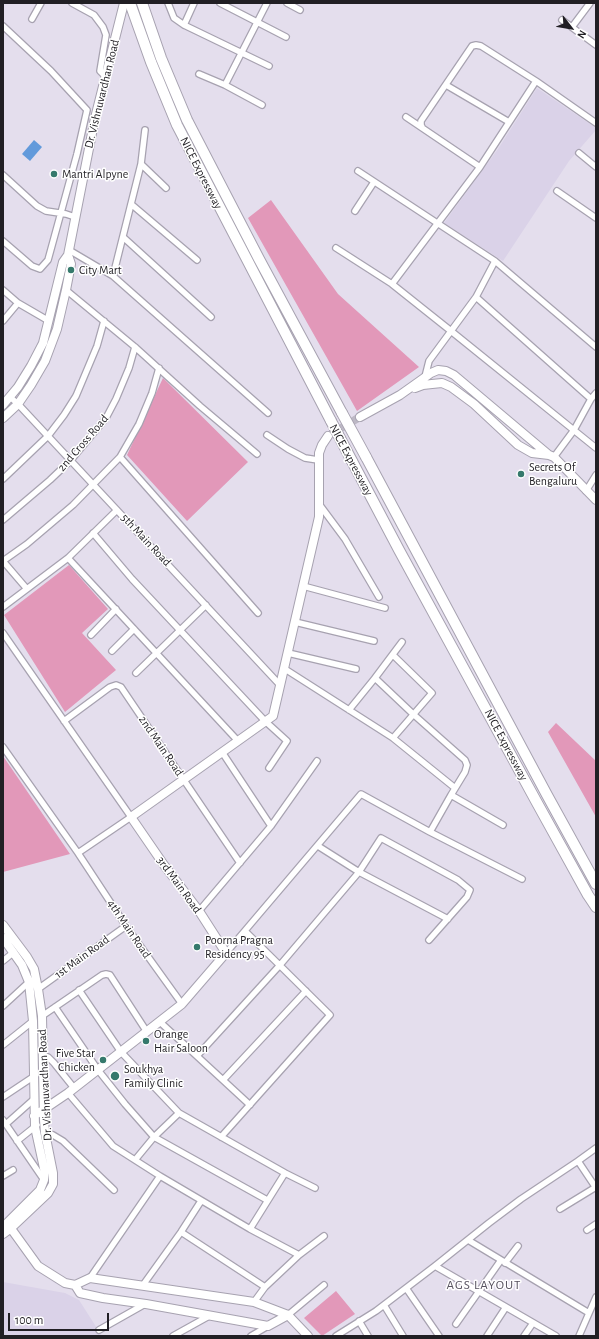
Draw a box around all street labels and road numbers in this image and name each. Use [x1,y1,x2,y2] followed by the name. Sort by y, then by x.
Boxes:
[81,38,123,150] street label: Dr. Vishnuvardhan Road
[177,135,225,211] street label: NICE Expressway
[54,412,112,474] street label: 2nd Cross Road
[326,422,376,498] street label: NICE Expressway
[118,511,174,569] street label: 5th Main Road
[481,707,531,783] street label: NICE Expressway
[136,713,186,779] street label: 2nd Main Road
[154,854,204,916] street label: 3rd Main Road
[104,897,154,961] street label: 4th Main Road
[52,932,112,982] street label: 1st Main Road
[35,1029,55,1141] street label: Dr. Vishnuvardhan Road

